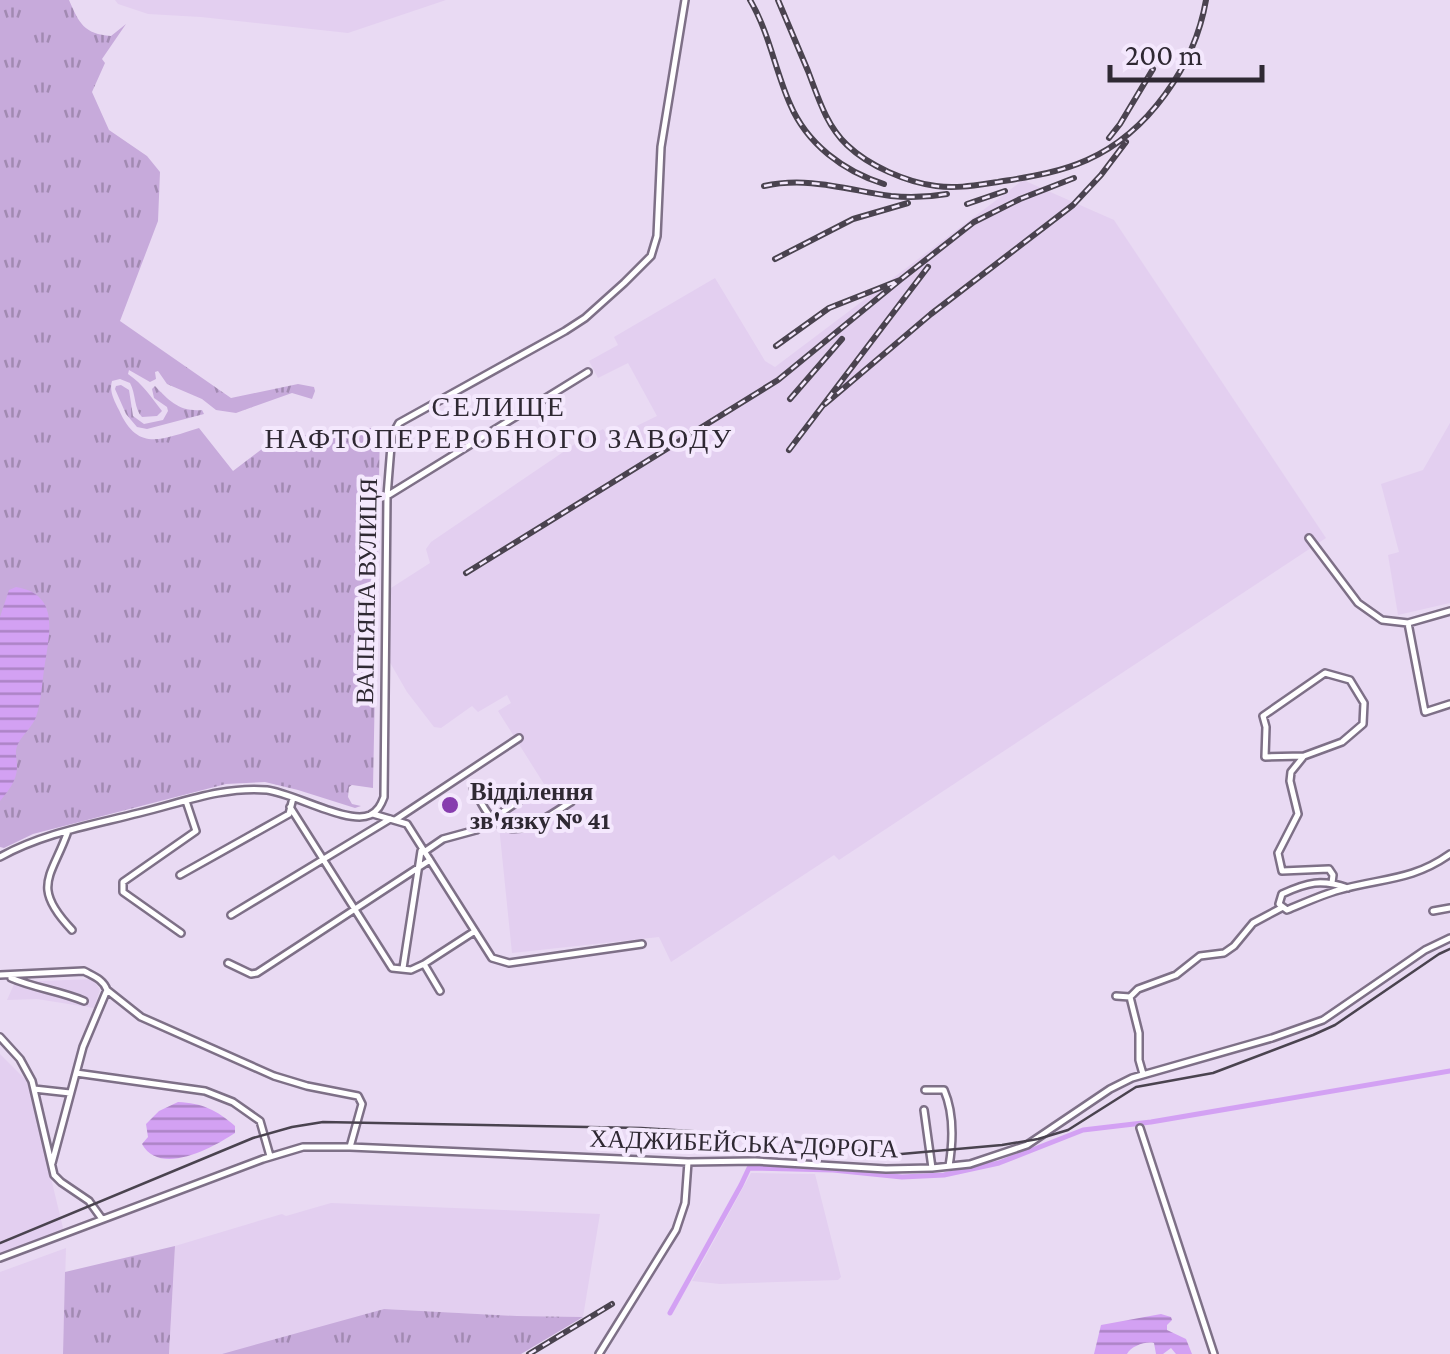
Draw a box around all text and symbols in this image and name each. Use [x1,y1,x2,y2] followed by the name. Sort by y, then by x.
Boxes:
[1110,20,1262,82] scale bar
[1125,38,1203,71] text: 200 m
[264,391,734,454] district label: СЕЛИЩЕ НАФТОПЕРЕРОБНОГО ЗАВОДУ
[351,478,382,704] street label: ВАПНЯНА ВУЛИЦЯ
[470,778,610,834] place label: Відділення зв'язку № 41
[439,794,461,816] marker: Відділення зв'язку № 41
[589,1125,899,1162] street label: ХАДЖИБЕЙСЬКА ДОРОГА

